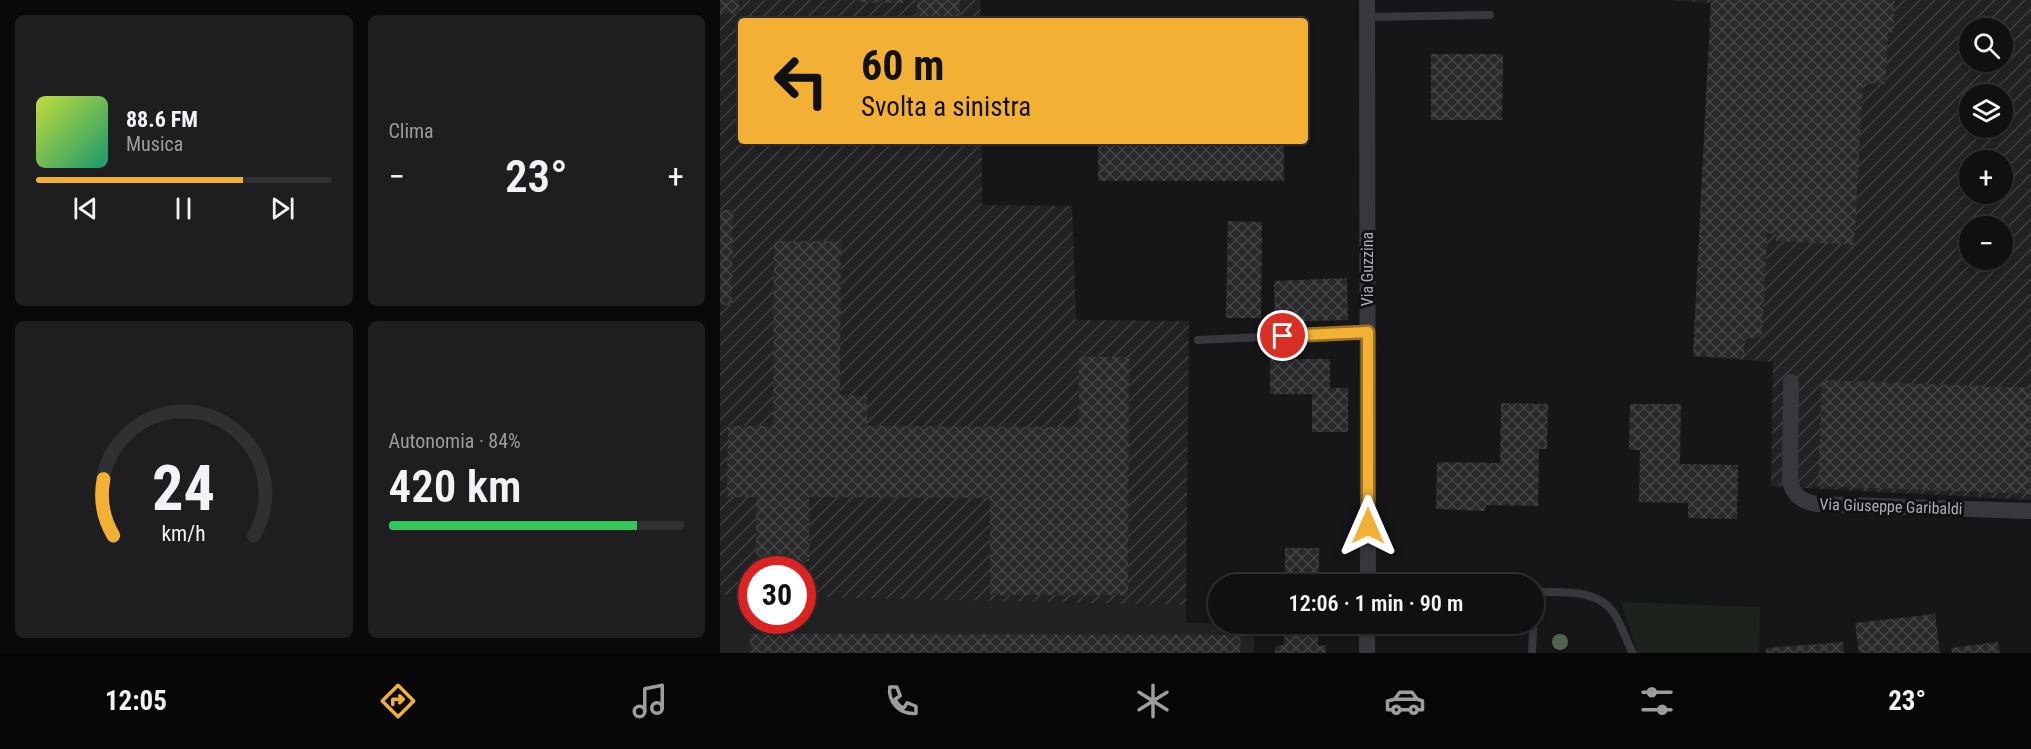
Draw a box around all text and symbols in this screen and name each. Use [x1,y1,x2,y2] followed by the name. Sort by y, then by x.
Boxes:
[1959,18,2013,270] map controls
[1959,18,2013,72] button: search
[861,41,944,90] text: 60 m
[762,42,840,120] icon: left
[1959,84,2013,138] button: layers
[861,91,1031,123] text: Svolta a sinistra
[126,107,198,132] text: 88.6 FM
[389,119,434,143] text: Clima
[126,132,183,156] text: Musica
[505,150,568,203] text: 23°
[1959,150,2013,204] button: +
[389,157,405,196] text: −
[668,157,684,196] text: +
[69,192,102,225] icon: previous
[167,192,200,225] icon: pause
[266,192,299,225] icon: next
[1959,216,2013,270] button: −
[1358,232,1377,306] street label: Via Guzzina
[1257,310,1308,361] pin
[1266,319,1299,352] icon: arrive
[389,429,521,453] text: Autonomia · 84%
[152,452,215,525] text: 24
[389,460,522,513] text: 420 km
[1336,494,1400,558] position arrow
[1819,495,1963,518] street label: Via Giuseppe Garibaldi
[162,522,206,547] text: km/h
[738,556,816,634] speed limit sign: 30
[1289,591,1463,616] text: 12:06 · 1 min · 90 m
[377,680,419,722] icon: directions
[629,680,671,722] icon: music
[881,680,923,722] icon: phone
[1132,680,1174,722] icon: climate
[1384,680,1426,722] icon: car
[1636,680,1678,722] icon: filters
[105,685,167,717] text: 12:05
[1888,685,1926,717] text: 23°

